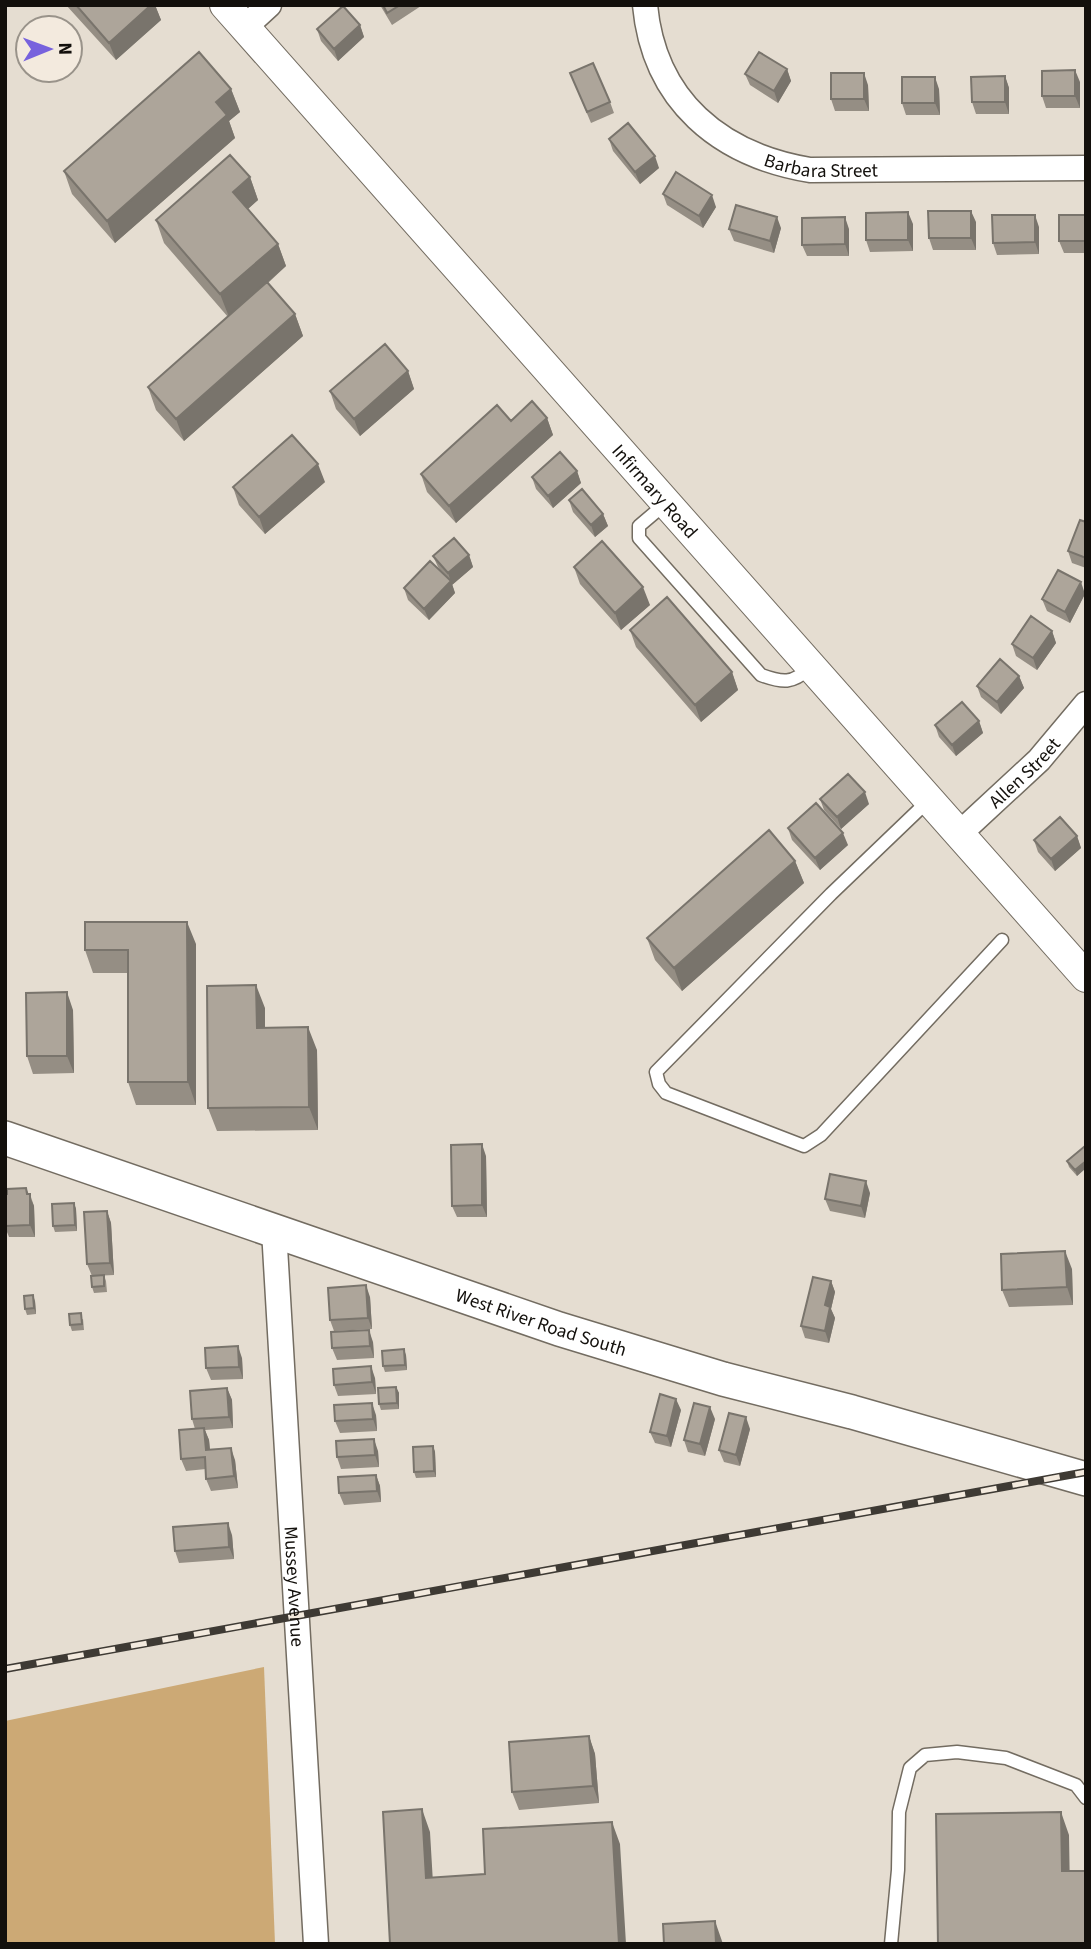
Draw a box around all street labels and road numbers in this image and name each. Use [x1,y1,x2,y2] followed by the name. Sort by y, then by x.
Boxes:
[760,147,879,185] street label: Barbara Street
[605,439,703,545] street label: Infirmary Road
[983,732,1068,815] street label: Allen Street
[452,1282,630,1364] street label: West River Road South
[276,1525,310,1648] street label: Mussey Avenue

